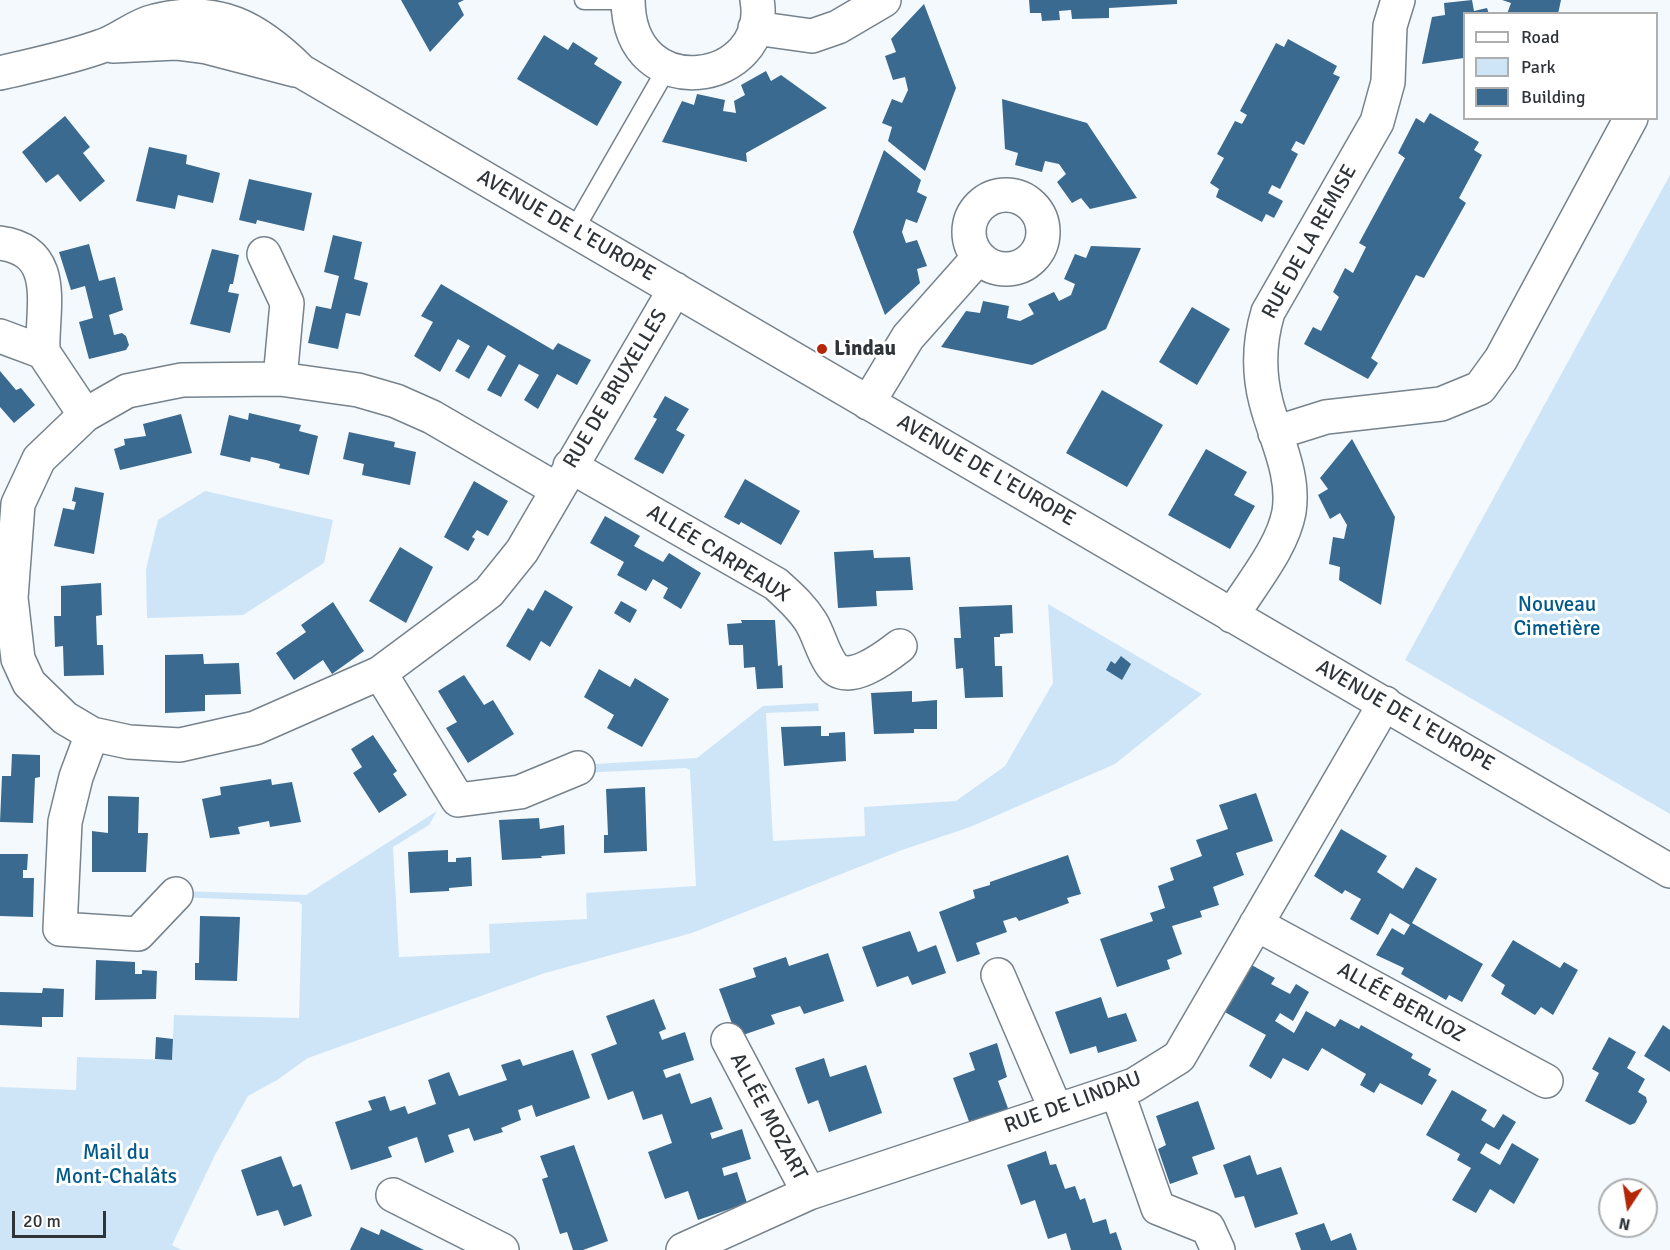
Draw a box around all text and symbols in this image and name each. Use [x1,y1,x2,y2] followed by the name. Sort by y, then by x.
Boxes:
[1463,12,1658,120] legend
[1521,26,1560,48] text: Road
[1521,56,1556,78] text: Park
[1521,86,1585,108] text: Building
[1257,161,1363,323] street label: RUE DE LA REMISE
[472,165,660,287] street label: AVENUE DE L'EUROPE
[559,305,673,473] street label: RUE DE BRUXELLES
[834,336,896,362] place label: Lindau
[815,342,829,356] marker: Lindau
[892,410,1080,532] street label: AVENUE DE L'EUROPE
[642,500,794,608] street label: ALLÉE CARPEAUX
[1513,592,1601,642] park label: Nouveau Cimetière
[1311,655,1499,777] street label: AVENUE DE L'EUROPE
[1333,958,1469,1048] street label: ALLÉE BERLIOZ
[724,1049,812,1185] street label: ALLÉE MOZART
[1001,1067,1145,1139] street label: RUE DE LINDAU
[55,1140,177,1190] park label: Mail du Mont-Chalâts
[1598,1178,1658,1238] north arrow
[15,1199,110,1237] scale bar
[23,1210,61,1232] text: 20 m
[1617,1213,1632,1235] text: N

